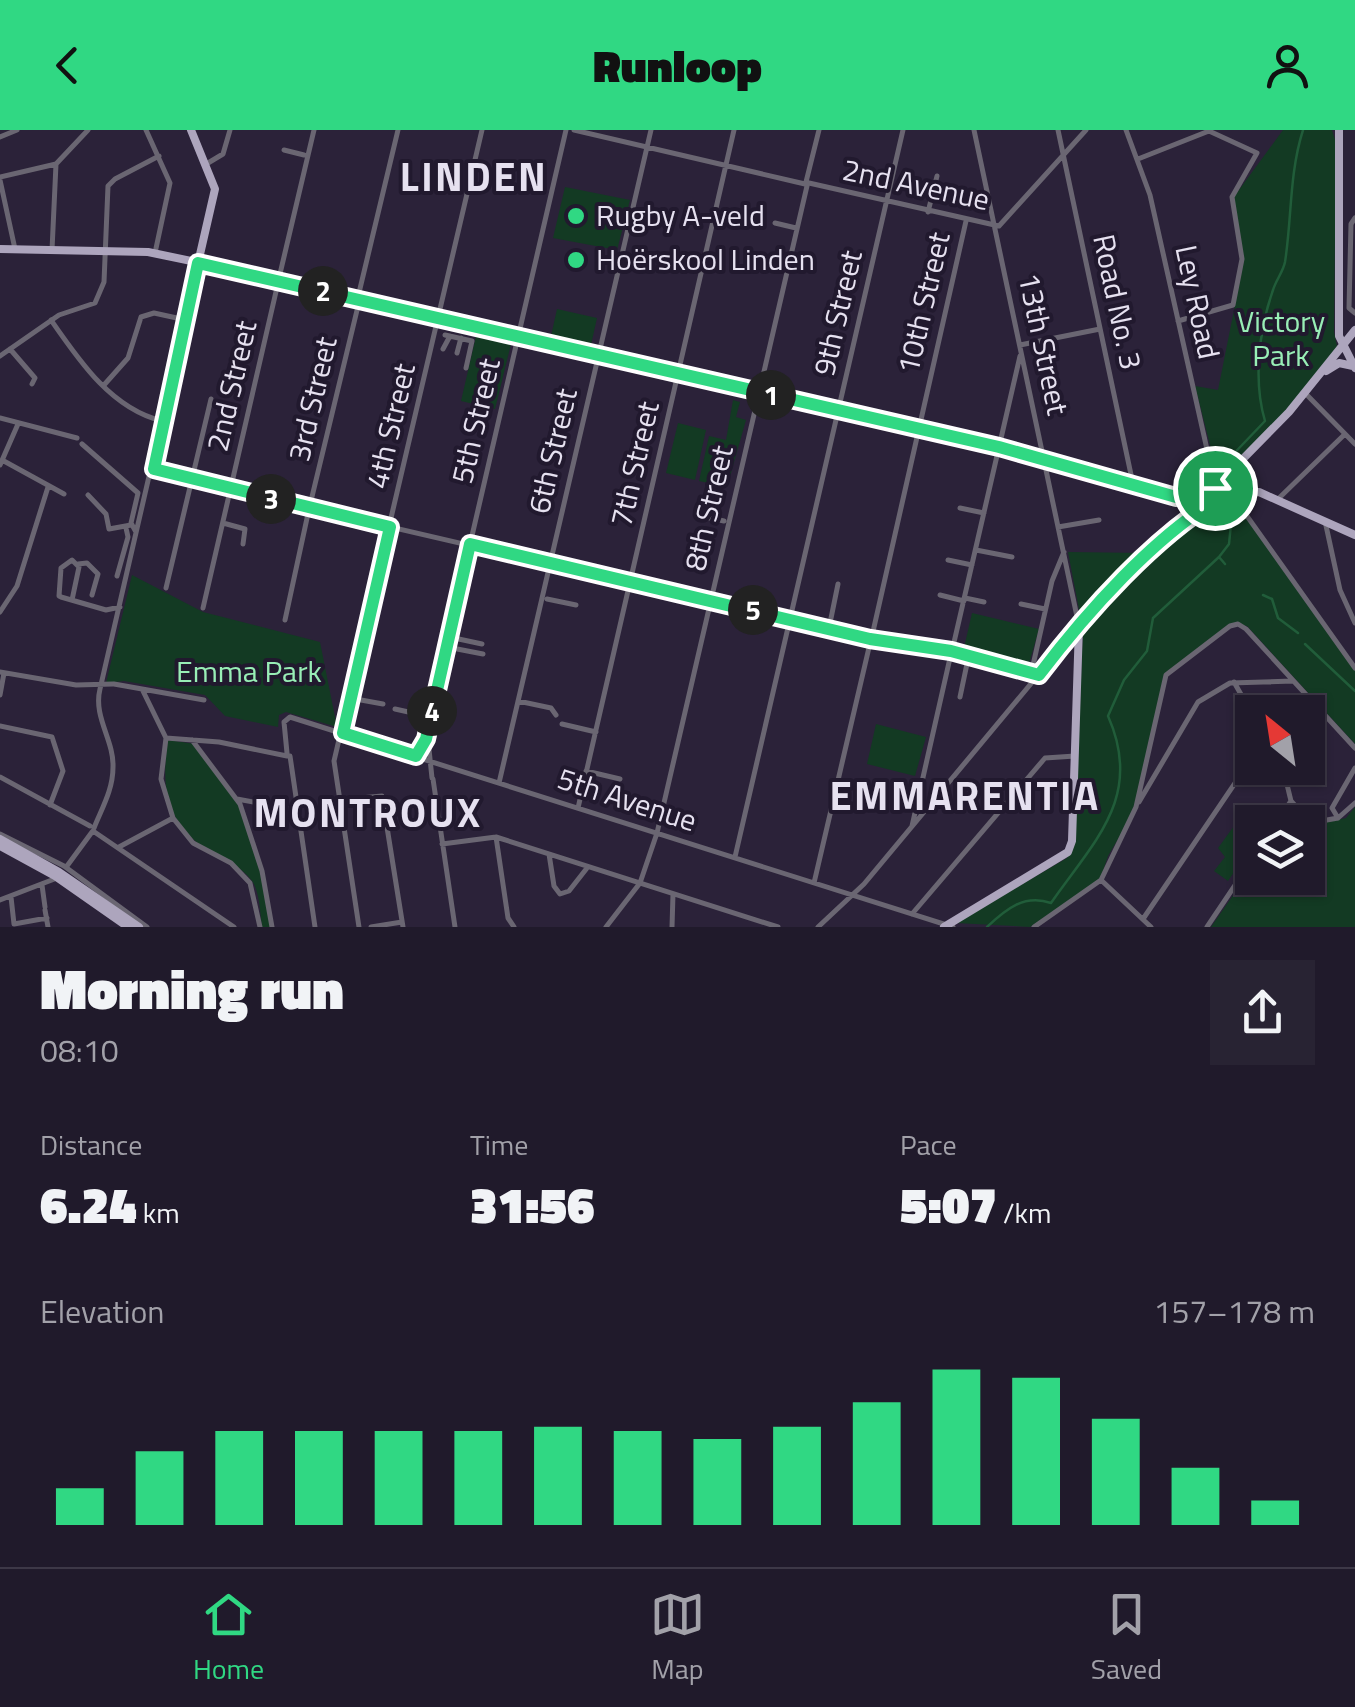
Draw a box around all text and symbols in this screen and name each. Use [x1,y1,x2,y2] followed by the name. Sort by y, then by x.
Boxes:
[593,31,762,99] text: Runloop
[40,38,95,93] icon: back
[1260,38,1315,93] icon: person
[400,146,548,207] district label: LINDEN
[838,146,994,222] street label: 2nd Avenue
[596,192,765,238] place label: Rugby A-veld
[565,205,587,227] marker: Rugby A-veld
[884,227,962,378] street label: 10th Street
[1081,230,1155,374] street label: Road No. 3
[596,236,815,282] place label: Hoërskool Linden
[1164,241,1232,363] street label: Ley Road
[800,245,874,380] street label: 9th Street
[565,249,587,271] marker: Hoërskool Linden
[298,266,348,316] pin: 2
[1006,268,1082,420] street label: 13th Street
[315,269,331,312] text: 2
[1237,298,1325,378] park label: Victory Park
[194,315,268,456] street label: 2nd Street
[275,331,349,466] street label: 3rd Street
[438,353,512,488] street label: 5th Street
[353,358,427,493] street label: 4th Street
[746,370,796,420] pin: 1
[763,373,779,416] text: 1
[515,383,589,518] street label: 6th Street
[597,396,671,531] street label: 7th Street
[671,440,745,575] street label: 8th Street
[1173,446,1258,531] pin
[1188,461,1243,516] icon: arrive
[246,474,296,524] pin: 3
[263,477,279,520] text: 3
[728,585,778,635] pin: 5
[745,588,761,631] text: 5
[176,648,322,694] park label: Emma Park
[407,686,457,736] pin: 4
[424,689,440,732] text: 4
[1235,695,1325,785] north arrow
[1235,695,1325,895] map controls
[552,755,703,843] street label: 5th Avenue
[829,765,1101,826] district label: EMMARENTIA
[254,782,482,843] district label: MONTROUX
[1235,805,1325,895] button: layers
[40,947,344,1030] text: Morning run
[1210,960,1315,1065] button: share
[40,1026,119,1074] text: 08:10
[40,1123,142,1166] text: Distance
[470,1123,528,1166] text: Time
[900,1123,957,1166] text: Pace
[40,1166,137,1242] text: 6.24
[470,1166,594,1242] text: 31:56
[900,1166,997,1242] text: 5:07
[137,1191,180,1234] text: km
[997,1191,1051,1234] text: /km
[40,1287,164,1335] text: Elevation
[1153,1287,1315,1335] text: 157–178 m
[193,1587,264,1690] tab: Home
[650,1587,705,1690] tab: Map
[1091,1587,1162,1690] tab: Saved

